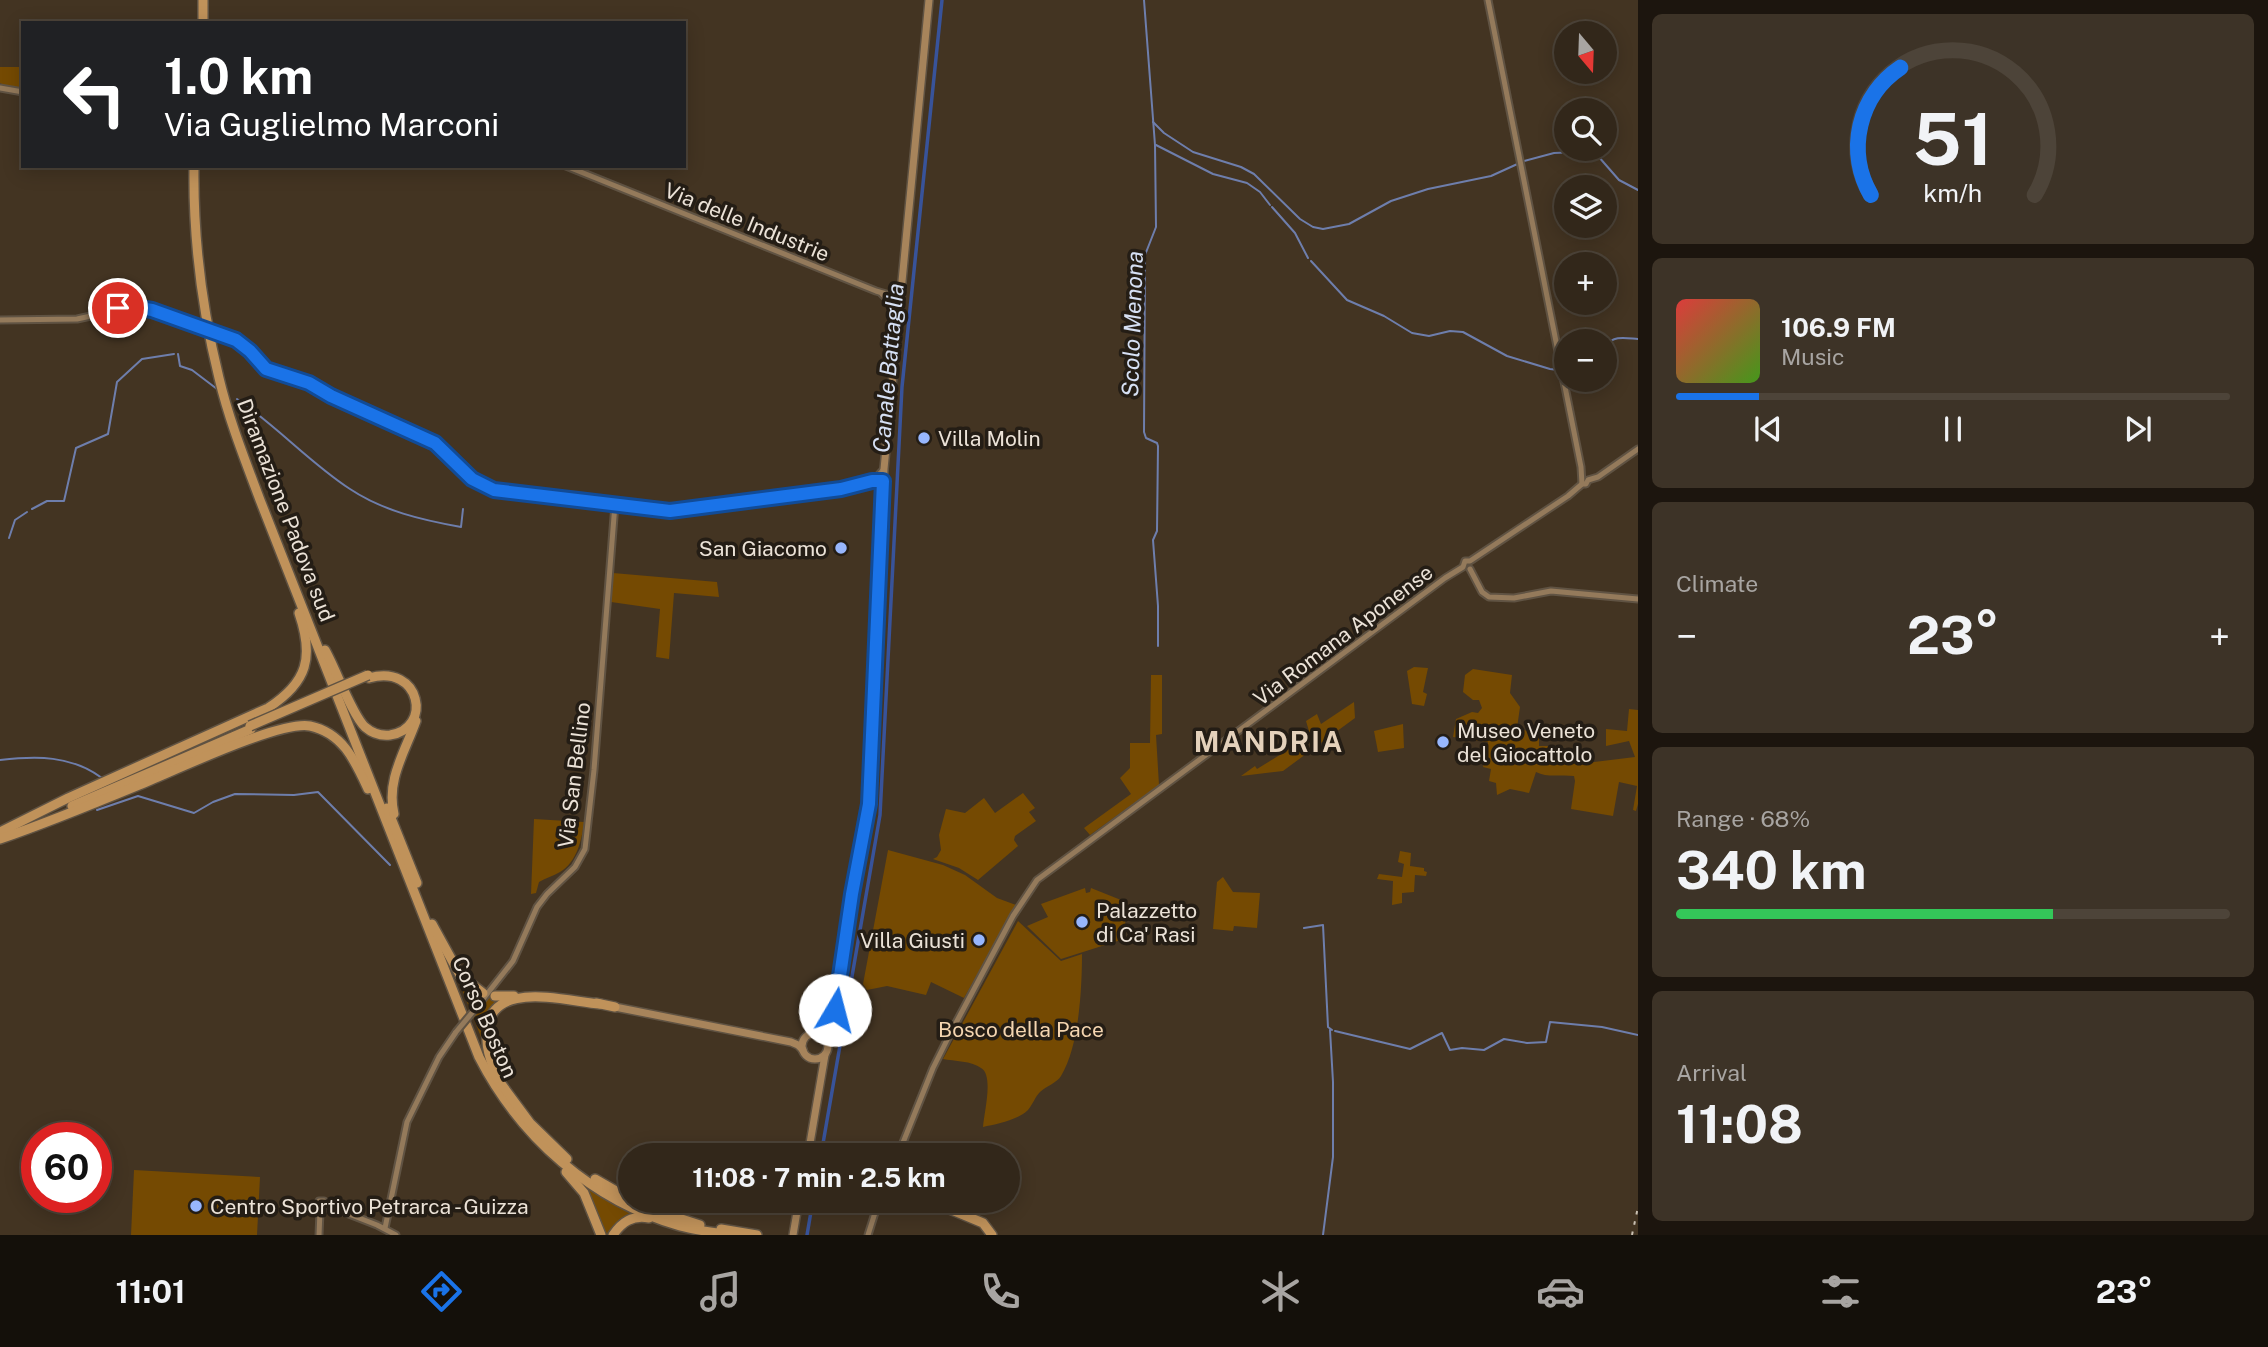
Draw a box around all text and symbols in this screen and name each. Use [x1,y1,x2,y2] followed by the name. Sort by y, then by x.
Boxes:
[1554,21,1617,84] north arrow
[1554,21,1617,392] map controls
[164,47,313,105] text: 1.0 km
[49,49,140,140] icon: left
[1913,96,1993,181] text: 51
[1554,98,1617,161] button: search
[164,106,499,143] text: Via Guglielmo Marconi
[1554,175,1617,238] button: layers
[661,178,833,266] street label: Via delle Industrie
[1924,178,1982,208] text: km/h
[1116,251,1148,397] water label: Scolo Menona
[1554,252,1617,315] button: +
[88,278,148,338] pin
[867,282,909,454] water label: Canale Battaglia
[99,289,137,327] icon: arrive
[1781,312,1896,343] text: 106.9 FM
[1554,329,1617,392] button: −
[1781,343,1845,370] text: Music
[232,395,340,625] street label: Diramazione Padova sud
[1749,410,1787,448] icon: previous
[1934,410,1972,448] icon: pause
[2119,410,2157,448] icon: next
[938,426,1041,451] place label: Villa Molin
[916,430,932,446] marker: Villa Molin
[699,536,827,561] place label: San Giacomo
[833,540,849,556] marker: San Giacomo
[1248,559,1438,711] street label: Via Romana Aponense
[1676,570,1758,597] text: Climate
[1907,605,1999,666] text: 23°
[1676,614,1697,659] text: −
[2209,614,2230,659] text: +
[553,701,595,849] street label: Via San Bellino
[1457,718,1595,767] place label: Museo Veneto del Giocattolo
[1194,725,1344,758] district label: MANDRIA
[1435,734,1451,750] marker: Museo Veneto del Giocattolo
[1676,805,1810,832] text: Range · 68%
[1676,840,1866,901] text: 340 km
[1096,898,1197,947] place label: Palazzetto di Ca' Rasi
[1074,914,1090,930] marker: Palazzetto di Ca' Rasi
[860,928,965,953] place label: Villa Giusti
[971,932,987,948] marker: Villa Giusti
[447,952,523,1082] street label: Corso Boston
[798,973,872,1047] position arrow
[938,1017,1104,1042] park label: Bosco della Pace
[1676,1059,1747,1086] text: Arrival
[1676,1094,1803,1155] text: 11:08
[21,1122,112,1213] speed limit sign: 60
[692,1162,946,1193] text: 11:08 · 7 min · 2.5 km
[210,1194,529,1219] place label: Centro Sportivo Petrarca - Guizza
[188,1198,204,1214] marker: Centro Sportivo Petrarca - Guizza
[417,1267,466,1316] icon: directions
[696,1267,745,1316] icon: music
[976,1267,1025,1316] icon: phone
[1256,1267,1305,1316] icon: climate
[1536,1267,1585,1316] icon: car
[1816,1267,1865,1316] icon: filters
[115,1273,186,1310] text: 11:01
[2096,1273,2153,1310] text: 23°

